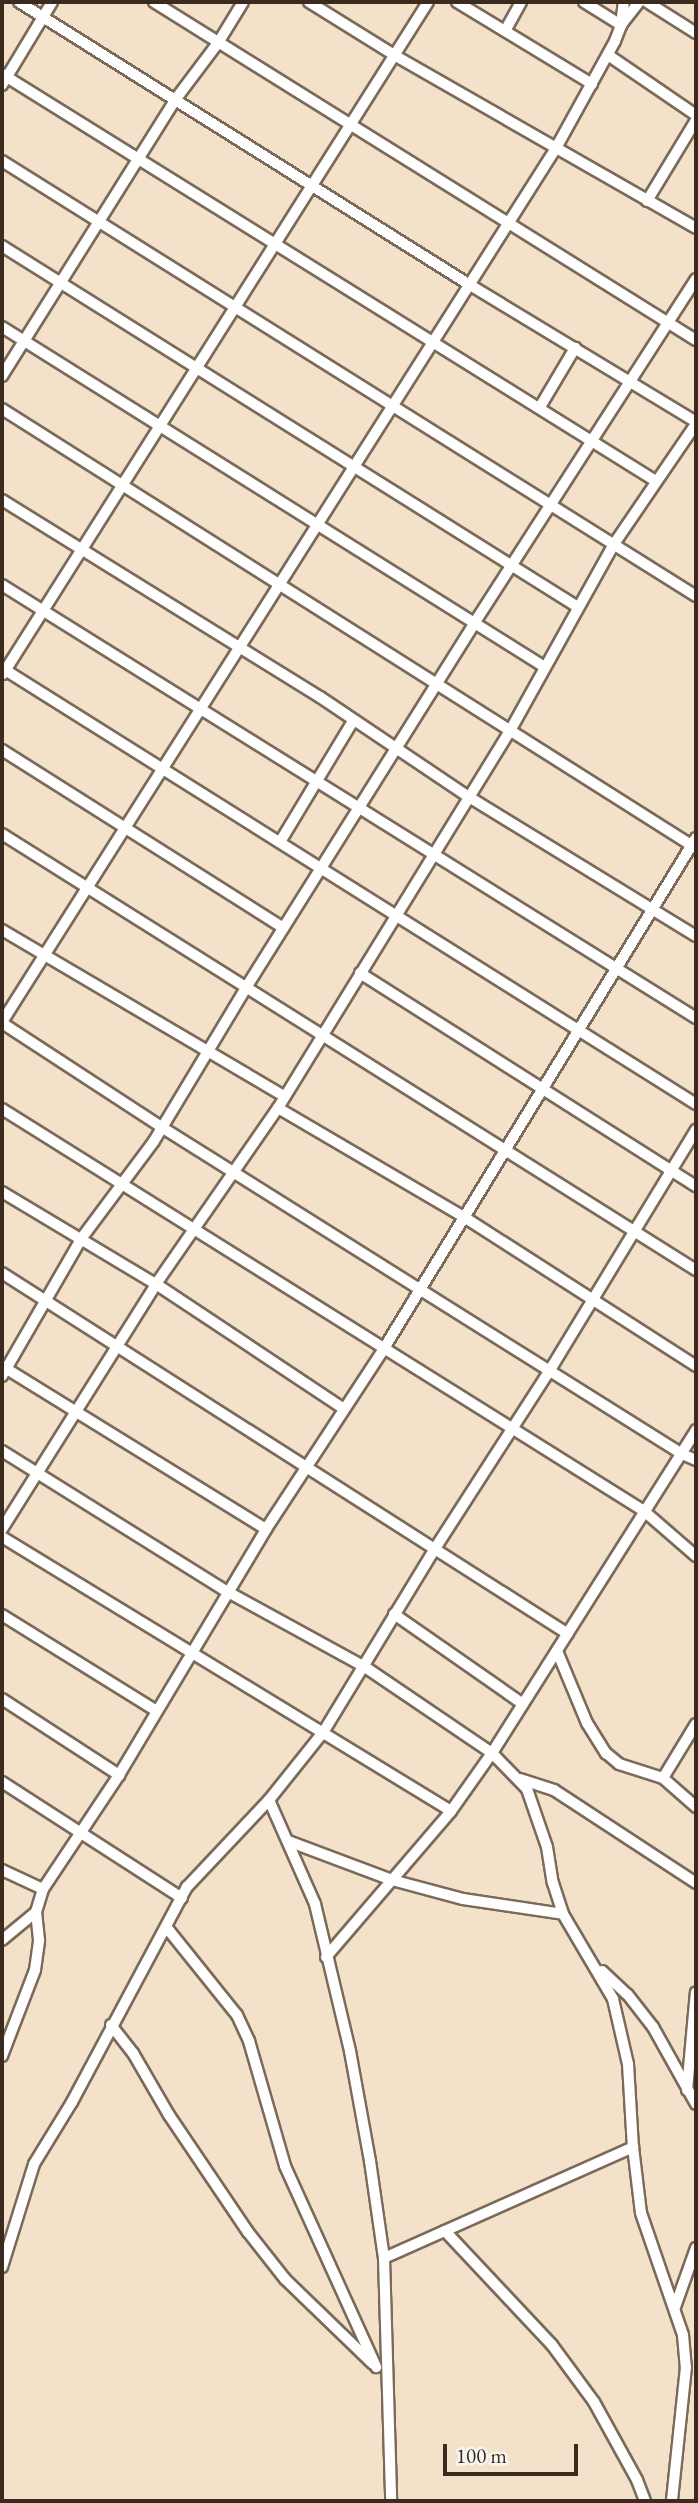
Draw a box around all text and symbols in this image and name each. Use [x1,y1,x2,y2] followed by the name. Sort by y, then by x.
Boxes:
[446,2430,581,2474] scale bar
[456,2442,507,2469] text: 100 m

